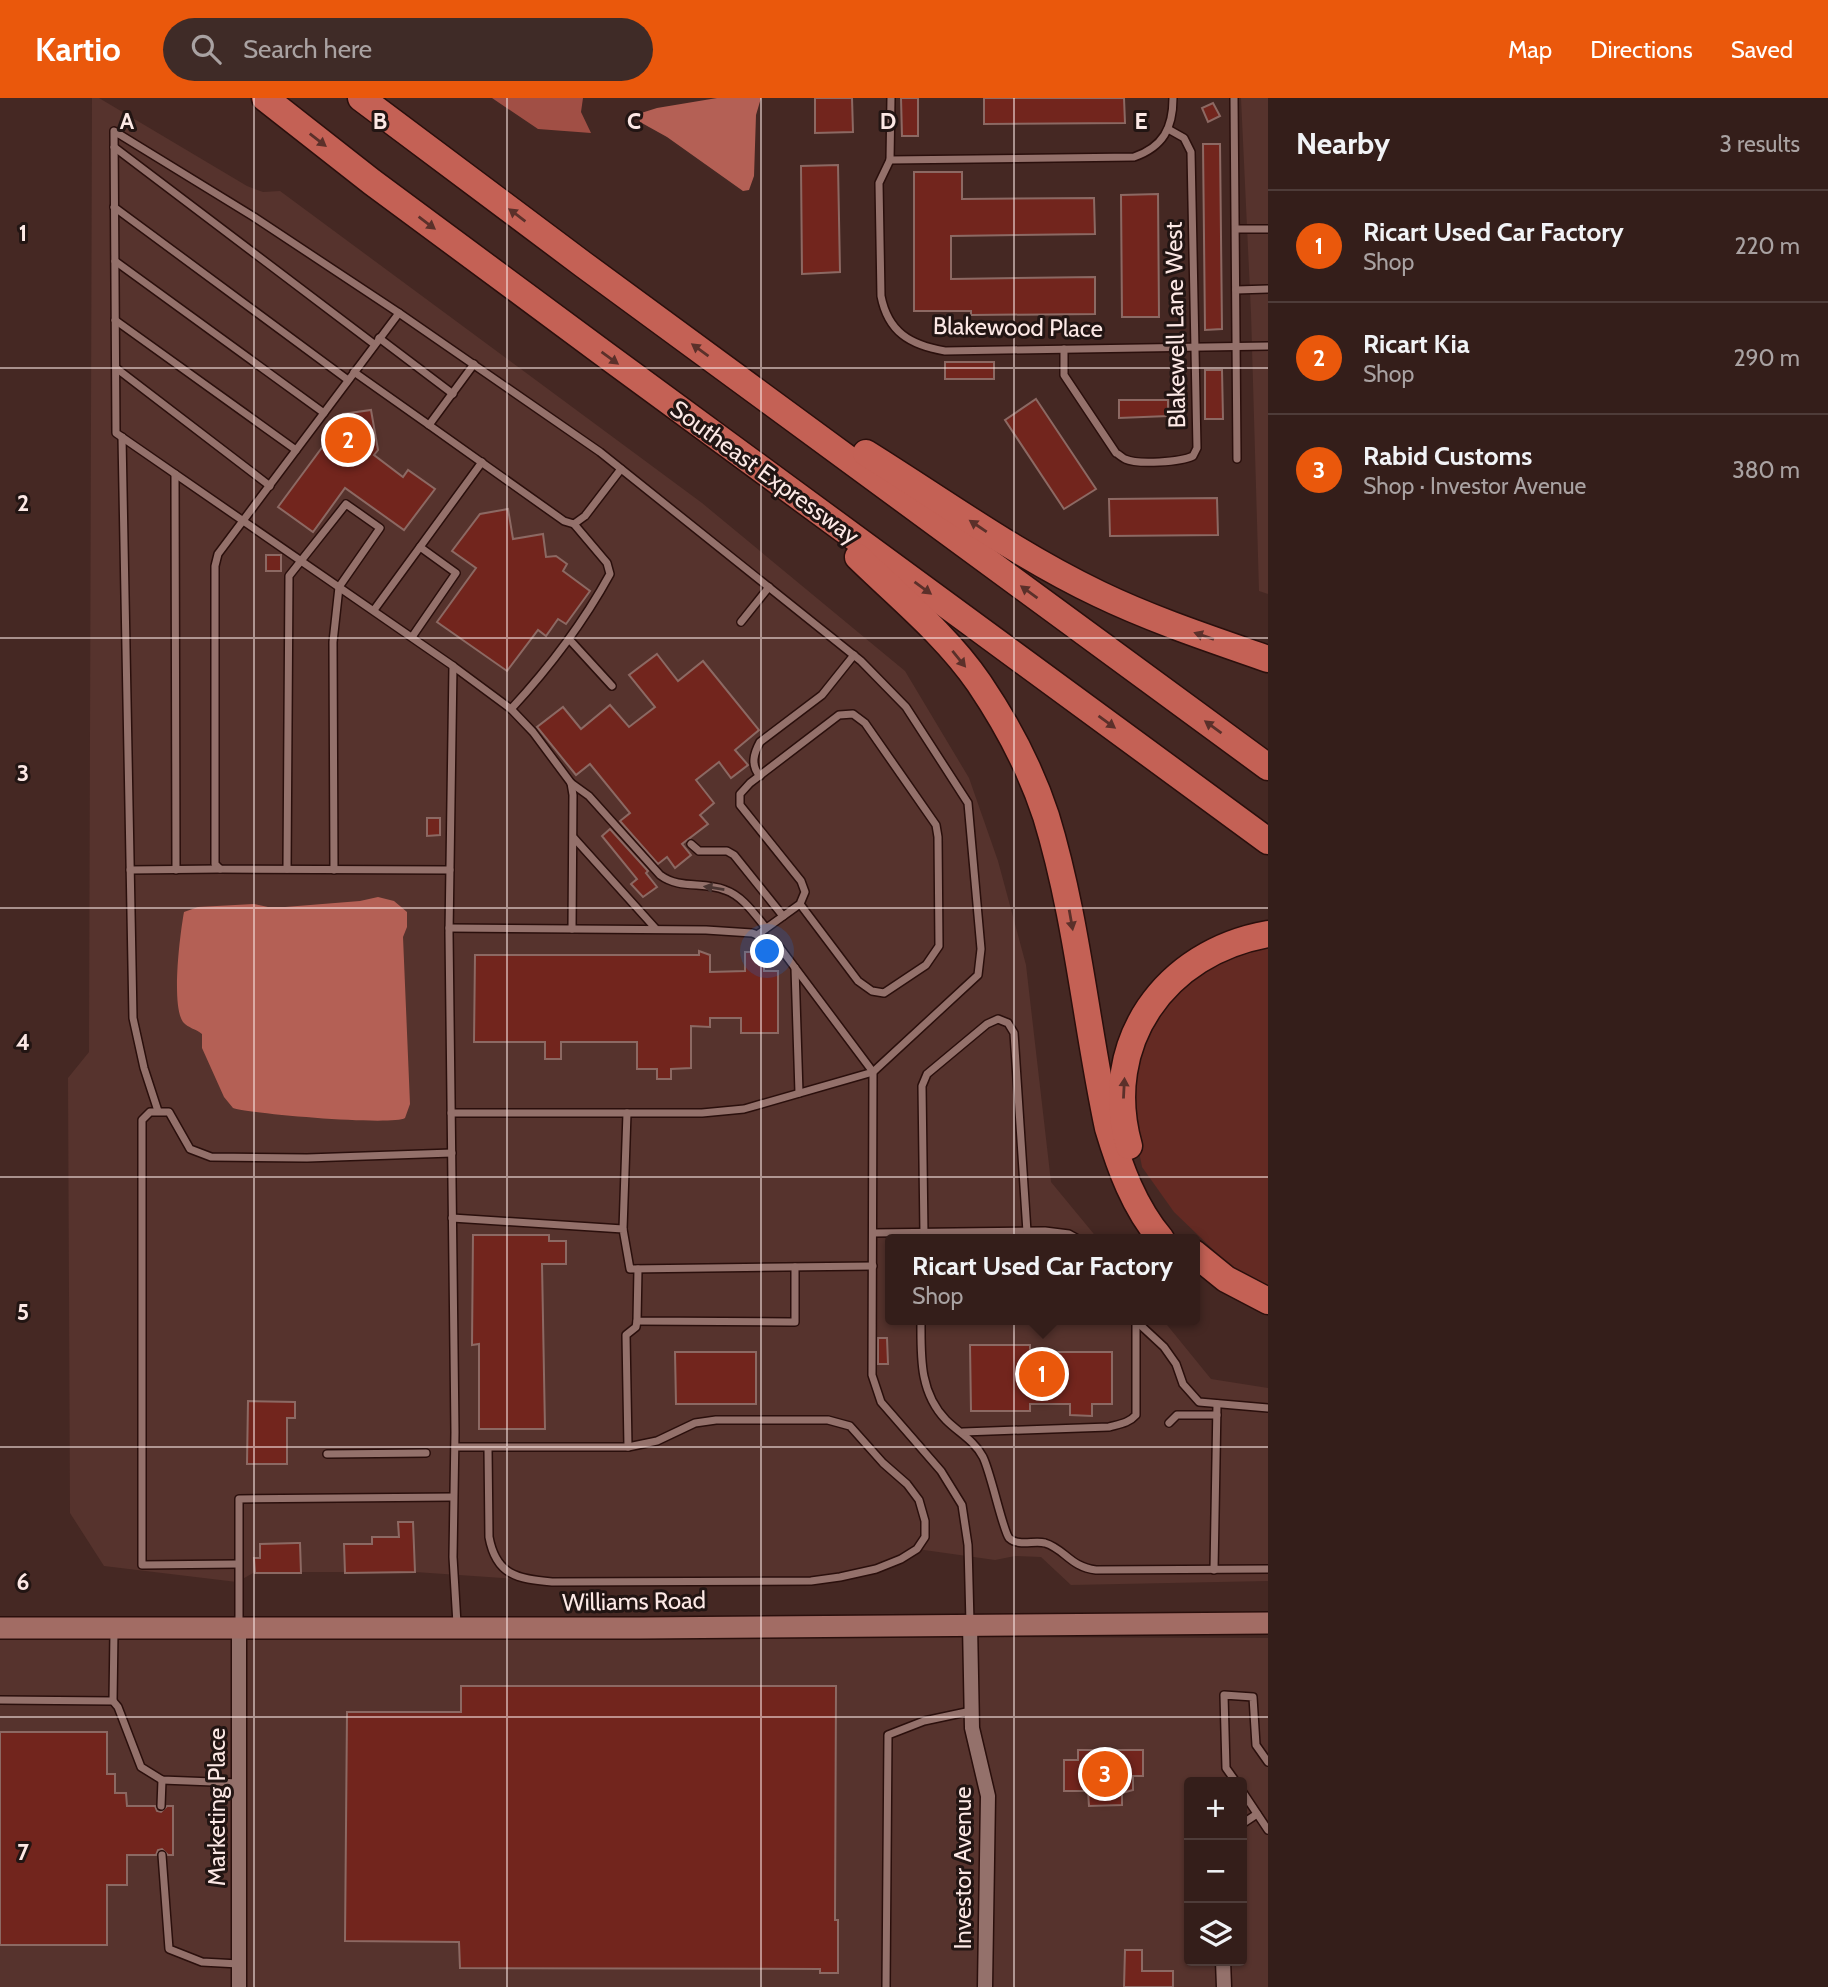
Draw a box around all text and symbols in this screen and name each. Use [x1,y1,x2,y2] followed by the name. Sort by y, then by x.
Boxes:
[163,18,653,81] search box
[35,29,121,69] text: Kartio
[187,30,225,68] icon: search
[243,33,372,65] text: Search here
[1508,35,1552,64] text: Map
[1590,35,1693,64] text: Directions
[1731,35,1793,64] text: Saved
[120,107,135,135] text: A
[373,107,387,135] text: B
[627,107,641,135] text: C
[880,107,896,135] text: D
[1134,107,1148,135] text: E
[1296,125,1390,162] text: Nearby
[1719,130,1800,158] text: 3 results
[309,133,327,148] one-way arrow
[508,208,526,222] one-way arrow
[418,216,436,230] one-way arrow
[1363,216,1624,248] text: Ricart Used Car Factory
[19,219,27,247] text: 1
[1159,221,1191,429] street label: Blakewell Lane West
[1315,232,1323,260] text: 1
[1734,232,1800,260] text: 220 m
[1363,248,1414,276] text: Shop
[933,311,1103,343] street label: Blakewood Place
[1363,328,1470,360] text: Ricart Kia
[691,343,709,357] one-way arrow
[1313,344,1325,372] text: 2
[1733,344,1800,372] text: 290 m
[601,351,619,365] one-way arrow
[1363,360,1414,388] text: Shop
[665,394,865,550] street label: Southeast Expressway
[325,414,371,466] pin: 2
[1363,440,1532,472] text: Rabid Customs
[1313,456,1325,484] text: 3
[1732,456,1800,484] text: 380 m
[1363,472,1586,500] text: Shop · Investor Avenue
[17,489,29,517] text: 2
[969,519,987,533] one-way arrow
[914,581,932,595] one-way arrow
[1021,585,1039,600] one-way arrow
[1193,630,1214,641] one-way arrow
[951,650,966,667] one-way arrow
[1097,715,1115,730] one-way arrow
[1204,720,1222,734] one-way arrow
[17,759,29,787] text: 3
[703,882,725,893] one-way arrow
[1066,909,1077,931] one-way arrow
[750,934,784,968] your location
[16,1028,30,1056] text: 4
[1119,1076,1130,1098] one-way arrow
[885,1234,1200,1325] popup
[912,1250,1173,1282] text: Ricart Used Car Factory
[912,1282,963,1310] text: Shop
[17,1298,29,1326] text: 5
[1019,1348,1065,1400] pin: 1
[17,1568,29,1596] text: 6
[562,1585,706,1617] street label: Williams Road
[202,1728,231,1886] street label: Marketing Place
[1082,1748,1128,1800] pin: 3
[1184,1777,1247,1966] map controls
[1184,1777,1247,1840] button: +
[948,1786,977,1950] street label: Investor Avenue
[17,1838,29,1866] text: 7
[1184,1840,1247,1903] button: −
[1184,1903,1247,1966] button: layers

